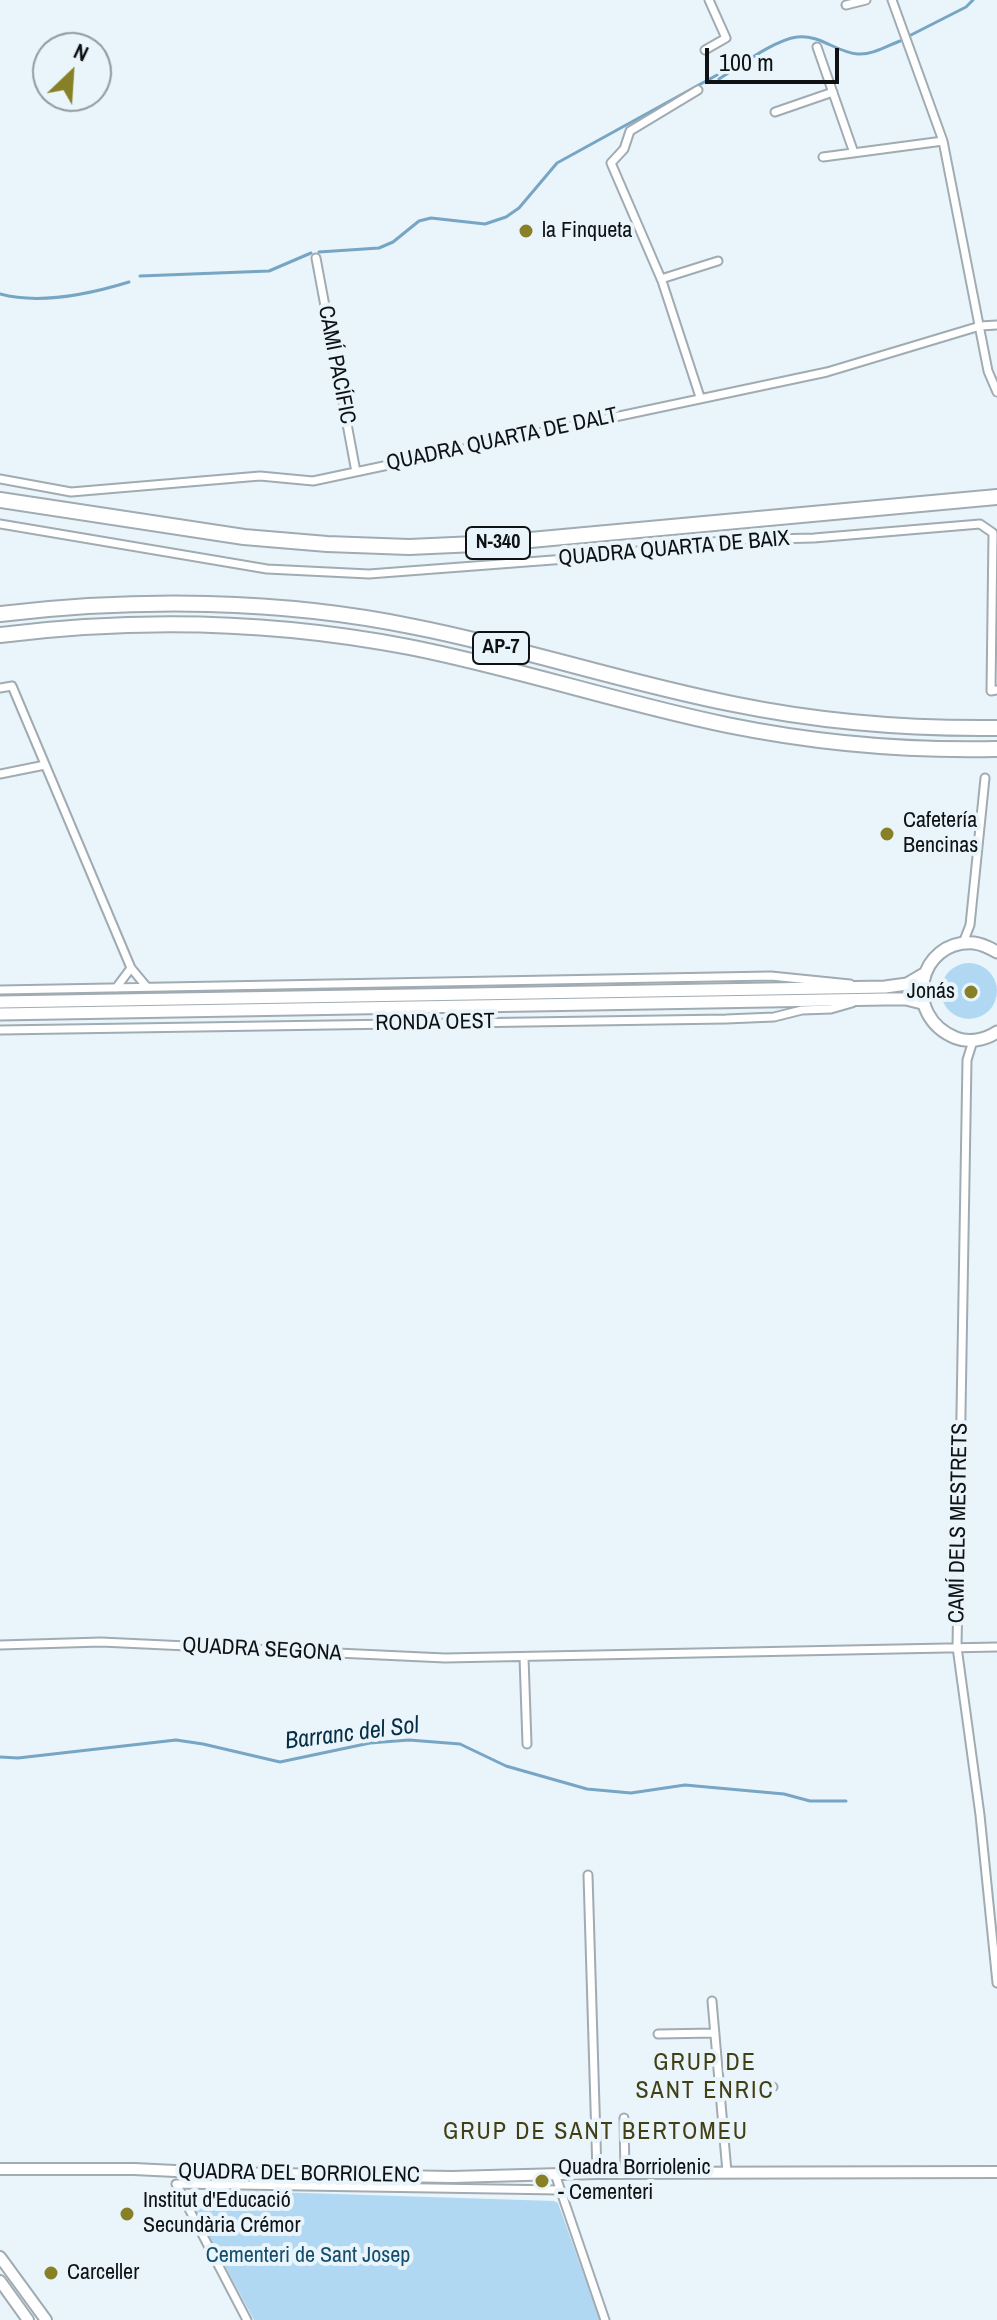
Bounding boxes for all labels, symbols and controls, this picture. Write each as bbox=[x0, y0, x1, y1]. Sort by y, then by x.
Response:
north arrow bbox=[32, 32, 112, 112]
scale bar bbox=[709, 32, 843, 82]
text: N bbox=[69, 36, 94, 68]
text: 100 m bbox=[719, 46, 774, 78]
place label: la Finqueta bbox=[542, 218, 632, 244]
marker: la Finqueta bbox=[517, 222, 535, 240]
street label: CAMÍ PACÍFIC bbox=[312, 304, 360, 426]
street label: QUADRA QUARTA DE DALT bbox=[384, 403, 620, 477]
street label: QUADRA QUARTA DE BAIX bbox=[557, 526, 791, 572]
road number: N-340 bbox=[466, 527, 530, 559]
road number: AP-7 bbox=[473, 632, 529, 664]
place label: Cafetería Bencinas bbox=[903, 808, 978, 860]
marker: Cafetería Bencinas bbox=[878, 825, 896, 843]
place label: Jonás bbox=[907, 979, 955, 1005]
marker: Jonás bbox=[962, 983, 980, 1001]
street label: RONDA OEST bbox=[375, 1009, 495, 1037]
street label: CAMÍ DELS MESTRETS bbox=[944, 1423, 974, 1623]
street label: QUADRA SEGONA bbox=[182, 1633, 342, 1667]
water label: Barranc del Sol bbox=[283, 1712, 421, 1756]
district label: GRUP DE SANT ENRIC bbox=[635, 2050, 775, 2106]
district label: GRUP DE SANT BERTOMEU bbox=[443, 2119, 749, 2147]
place label: Quadra Borriolenic - Cementeri bbox=[558, 2155, 710, 2206]
street label: QUADRA DEL BORRIOLENC bbox=[178, 2159, 420, 2189]
marker: Quadra Borriolenic - Cementeri bbox=[533, 2172, 551, 2190]
place label: Institut d'Educació Secundària Crémor bbox=[143, 2188, 300, 2240]
marker: Institut d'Educació Secundària Crémor bbox=[118, 2205, 136, 2223]
park label: Cementeri de Sant Josep bbox=[206, 2243, 410, 2269]
place label: Carceller bbox=[67, 2260, 139, 2286]
marker: Carceller bbox=[42, 2264, 60, 2282]

